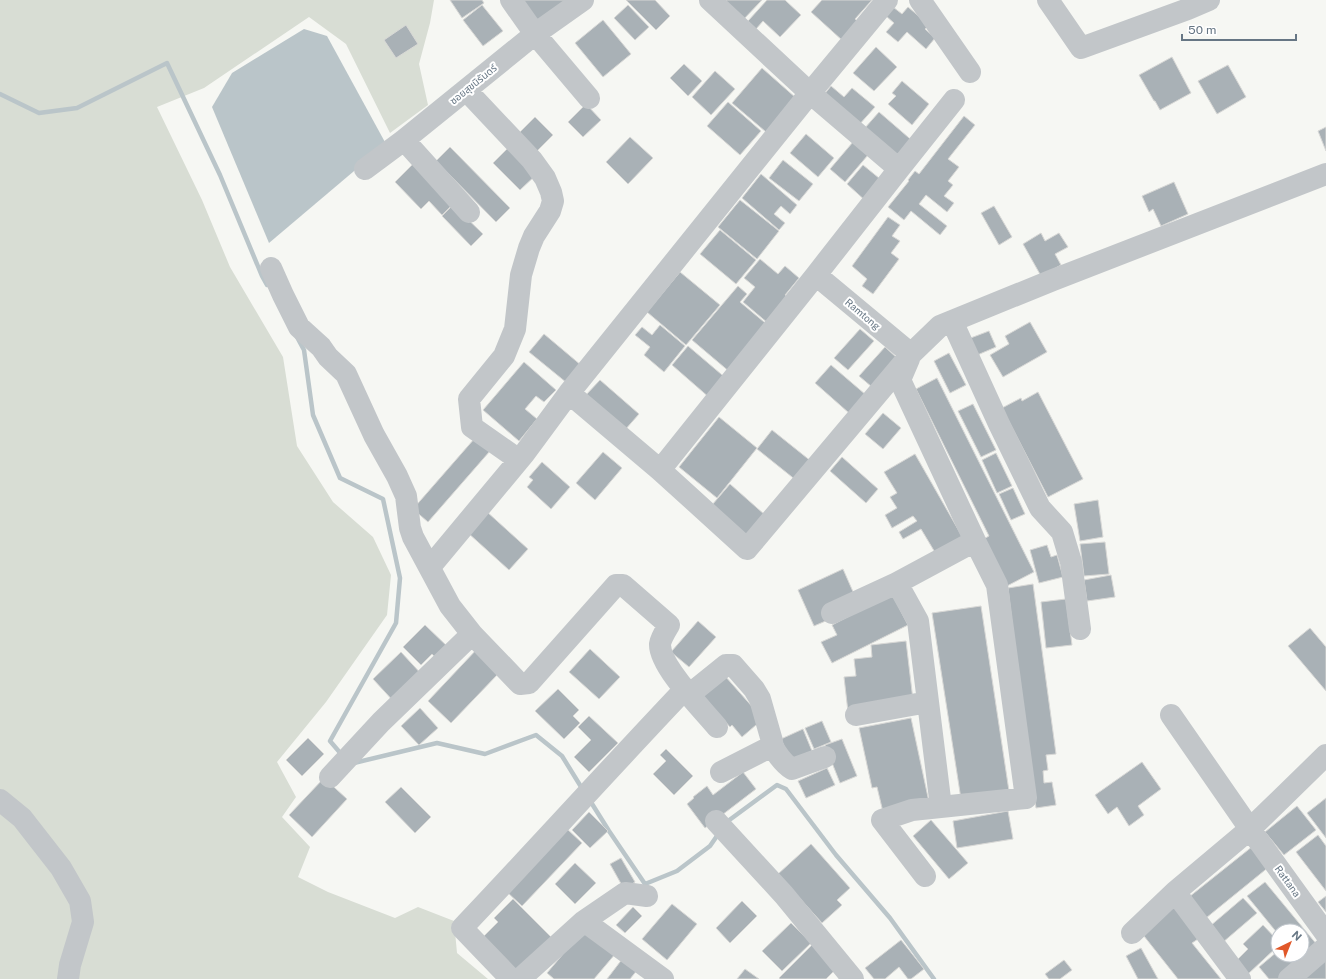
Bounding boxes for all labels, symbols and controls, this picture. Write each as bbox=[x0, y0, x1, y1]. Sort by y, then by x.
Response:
scale bar bbox=[1182, 16, 1296, 42]
text: 50 m bbox=[1188, 23, 1216, 37]
street label: ซอยสุขนิรันดร์ bbox=[447, 61, 500, 107]
street label: Ramtong bbox=[843, 296, 883, 332]
street label: Rattana bbox=[1273, 863, 1303, 899]
north arrow bbox=[1270, 923, 1310, 963]
text: N bbox=[1290, 928, 1304, 943]

